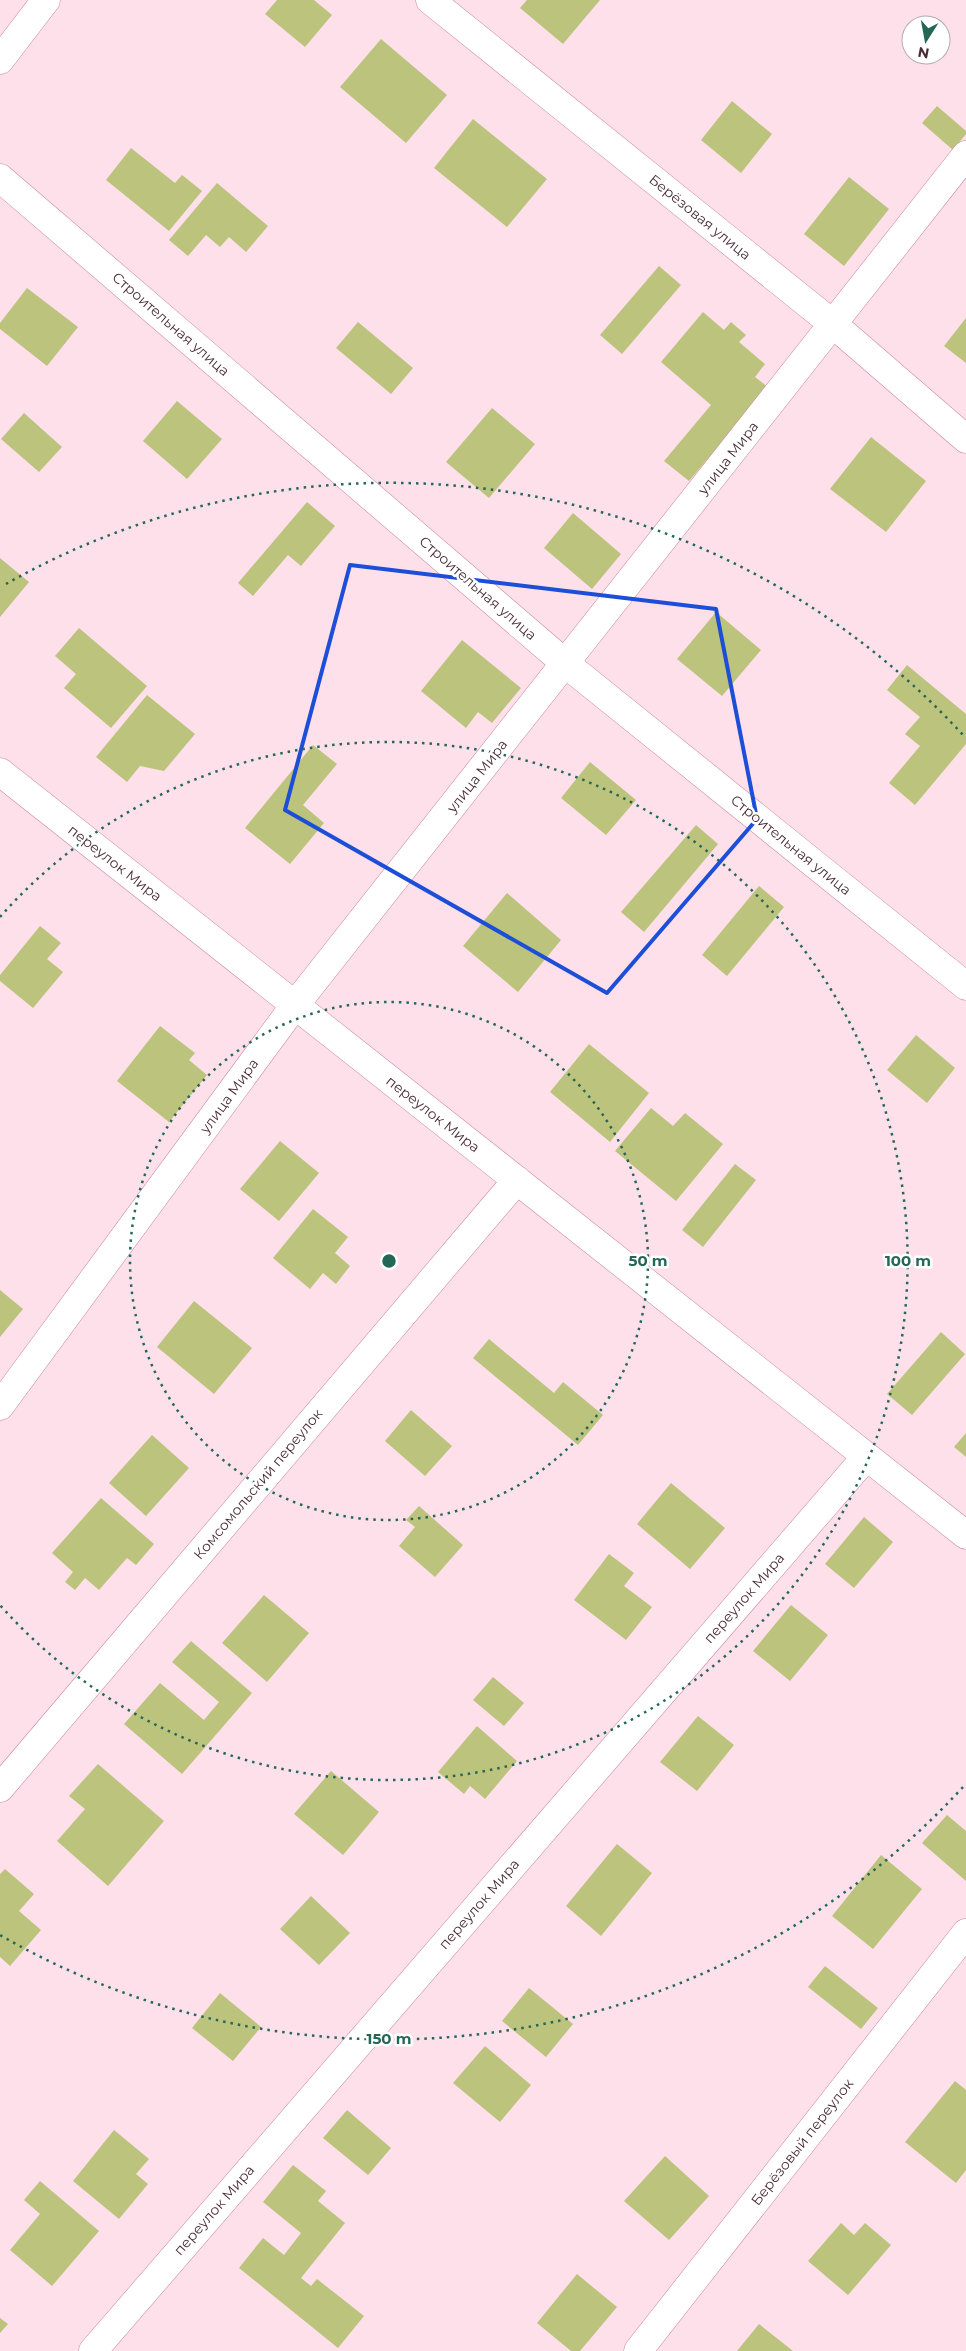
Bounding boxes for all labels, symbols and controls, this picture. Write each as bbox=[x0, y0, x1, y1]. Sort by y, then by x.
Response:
north arrow bbox=[901, 15, 951, 65]
text: N bbox=[916, 43, 931, 63]
street label: Берёзовая улица bbox=[645, 170, 755, 264]
street label: Строительная улица bbox=[109, 268, 233, 380]
street label: улица Мира bbox=[693, 418, 762, 499]
street label: Строительная улица bbox=[416, 532, 540, 644]
street label: улица Мира bbox=[442, 736, 511, 817]
street label: Строительная улица bbox=[727, 791, 855, 899]
street label: переулок Мира bbox=[65, 821, 165, 905]
street label: улица Мира bbox=[195, 1055, 262, 1138]
street label: переулок Мира bbox=[383, 1072, 483, 1156]
text: 50 m bbox=[628, 1251, 668, 1270]
text: 100 m bbox=[885, 1251, 931, 1270]
centre of rings bbox=[380, 1252, 398, 1270]
street label: Комсомольский переулок bbox=[190, 1405, 326, 1563]
street label: переулок Мира bbox=[700, 1549, 788, 1647]
street label: переулок Мира bbox=[435, 1855, 523, 1953]
text: 150 m bbox=[367, 2029, 411, 2048]
street label: Берёзовый переулок bbox=[747, 2075, 857, 2209]
street label: переулок Мира bbox=[170, 2161, 258, 2259]

